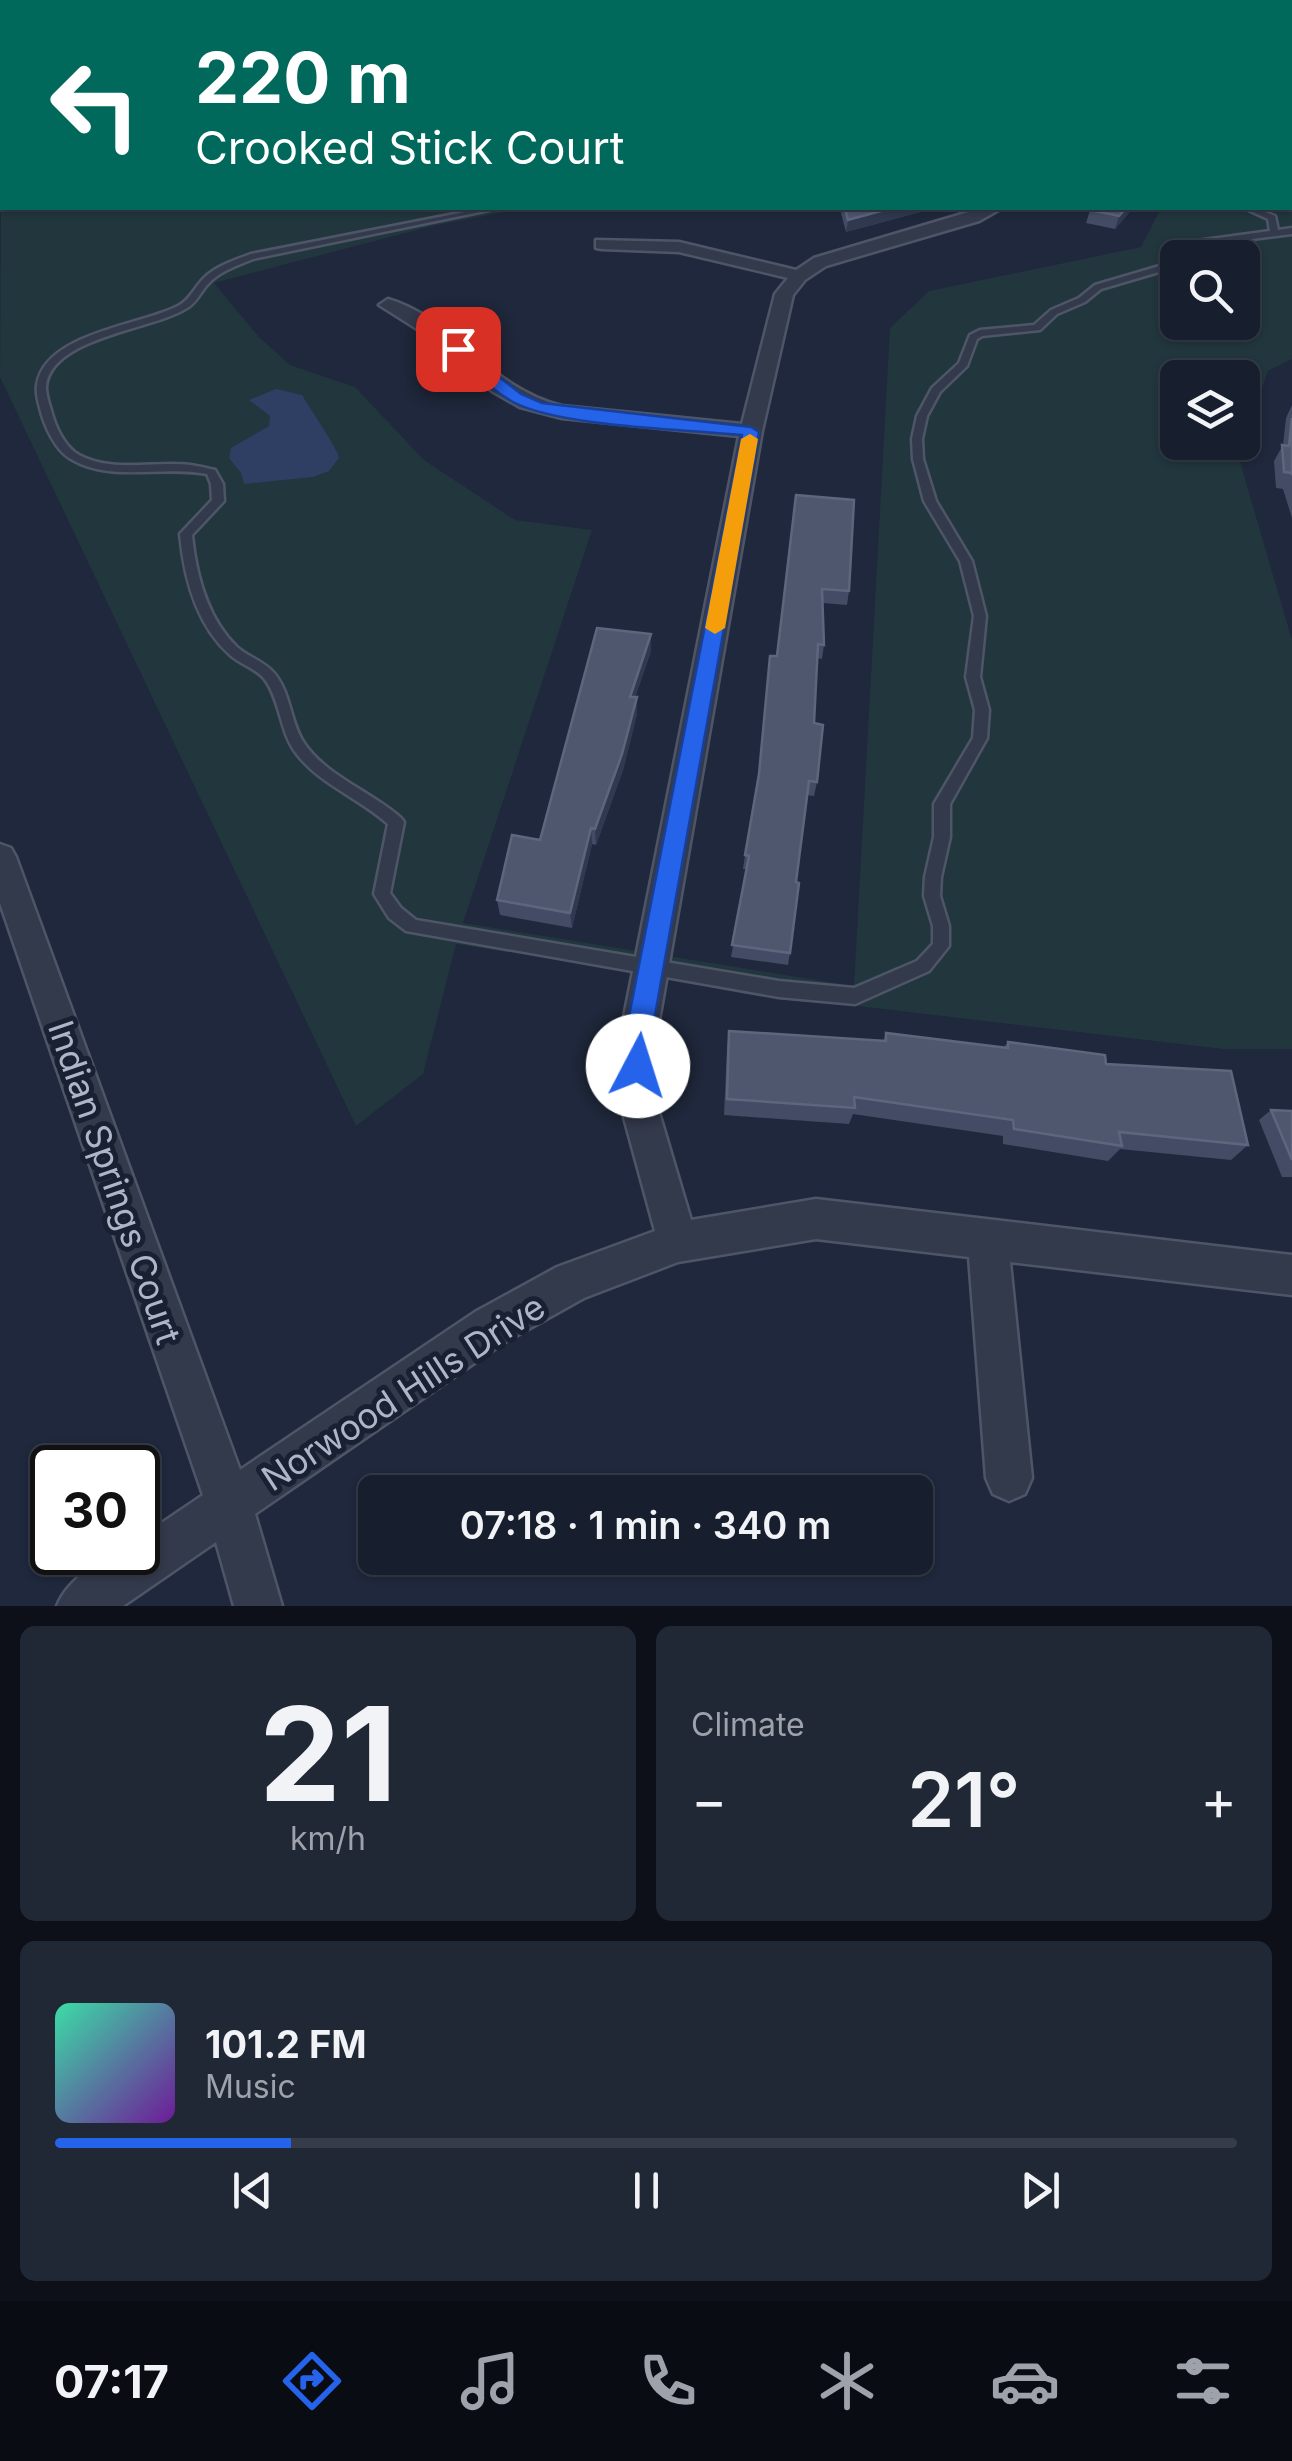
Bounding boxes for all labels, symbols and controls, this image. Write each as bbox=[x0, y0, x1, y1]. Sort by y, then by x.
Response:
text: 220 m bbox=[195, 35, 411, 120]
icon: left bbox=[30, 40, 160, 170]
text: Crooked Stick Court bbox=[195, 120, 625, 175]
map controls bbox=[1160, 240, 1260, 460]
button: search bbox=[1160, 240, 1260, 340]
pin bbox=[416, 307, 501, 392]
icon: arrive bbox=[431, 322, 486, 377]
button: layers bbox=[1160, 360, 1260, 460]
position arrow bbox=[586, 1014, 690, 1118]
street label: Indian Springs Court bbox=[40, 1015, 190, 1349]
street label: Norwood Hills Drive bbox=[254, 1285, 552, 1499]
speed limit sign: 30 bbox=[30, 1445, 160, 1575]
text: 07:18 · 1 min · 340 m bbox=[460, 1502, 831, 1548]
text: 21 bbox=[259, 1675, 397, 1832]
text: Climate bbox=[691, 1705, 805, 1744]
text: 21° bbox=[908, 1754, 1020, 1845]
text: − bbox=[691, 1767, 727, 1833]
text: + bbox=[1201, 1767, 1237, 1833]
text: km/h bbox=[290, 1819, 366, 1858]
text: 101.2 FM bbox=[205, 2021, 367, 2067]
text: Music bbox=[205, 2067, 296, 2106]
icon: previous bbox=[225, 2163, 280, 2218]
icon: pause bbox=[619, 2163, 674, 2218]
icon: next bbox=[1013, 2163, 1068, 2218]
icon: directions bbox=[277, 2346, 347, 2416]
icon: music bbox=[455, 2346, 525, 2416]
icon: phone bbox=[633, 2346, 703, 2416]
icon: climate bbox=[812, 2346, 882, 2416]
icon: car bbox=[990, 2346, 1060, 2416]
icon: filters bbox=[1168, 2346, 1238, 2416]
text: 07:17 bbox=[54, 2354, 169, 2409]

